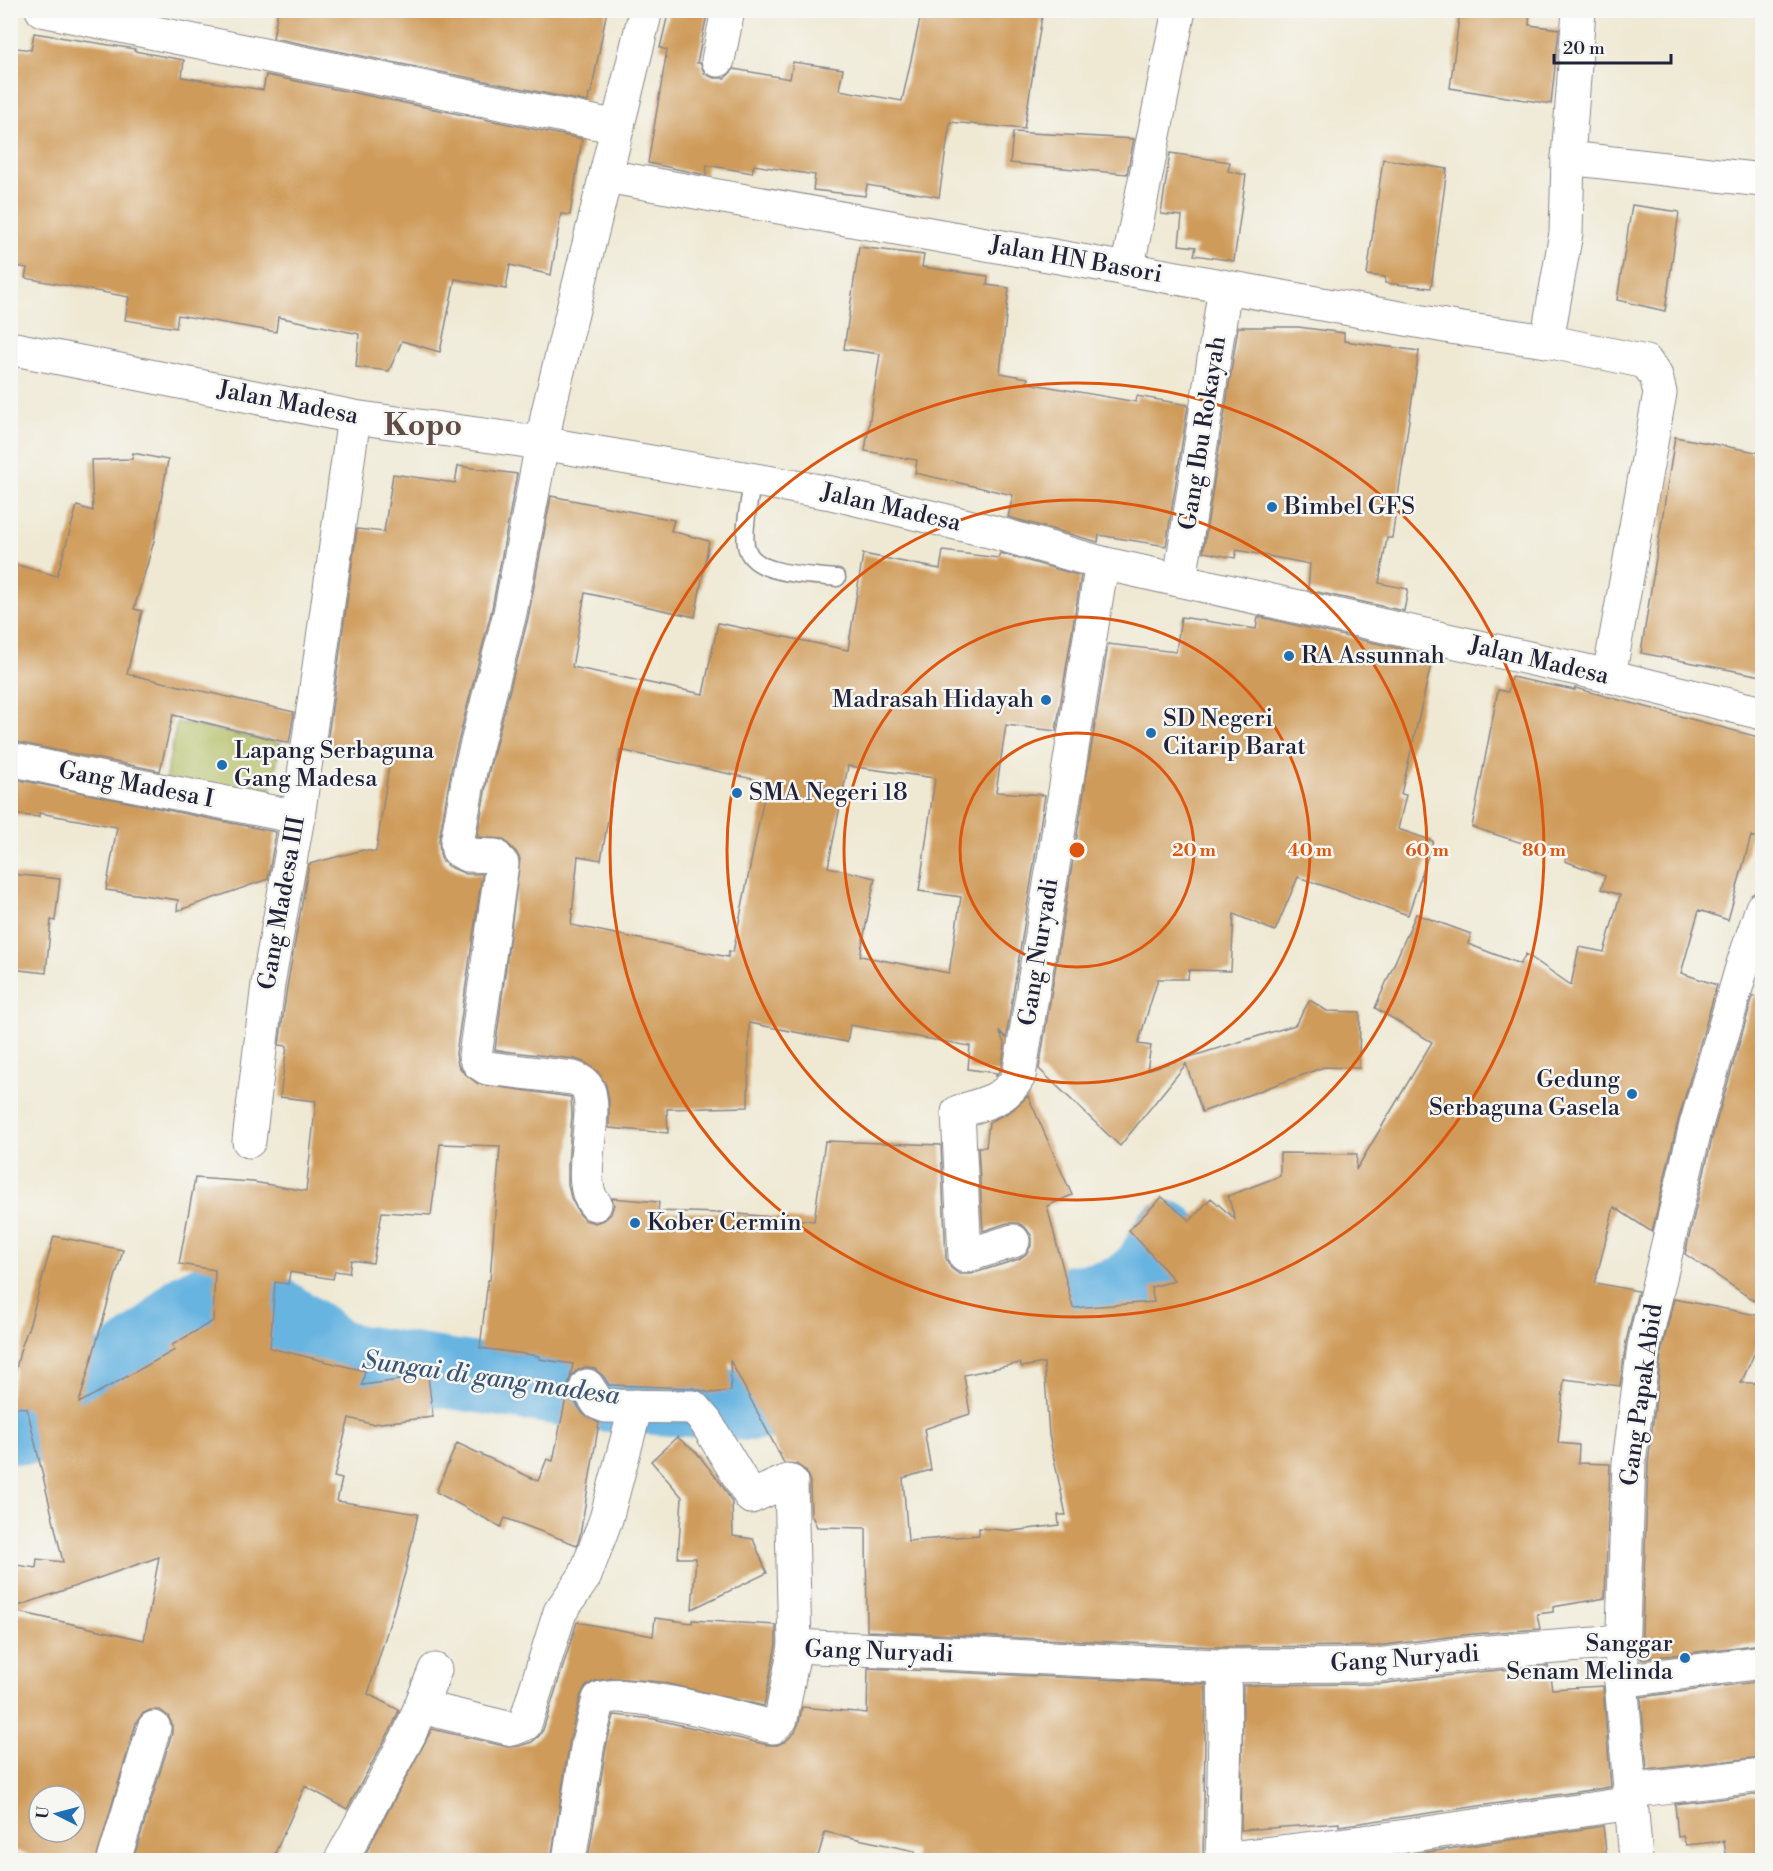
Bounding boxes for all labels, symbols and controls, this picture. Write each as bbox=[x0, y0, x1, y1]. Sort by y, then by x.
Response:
scale bar bbox=[1554, 27, 1671, 65]
text: 20 m bbox=[1563, 37, 1605, 60]
street label: Jalan HN Basori bbox=[986, 230, 1165, 290]
street label: Gang Ibu Rokayah bbox=[1173, 334, 1233, 532]
street label: Jalan Madesa bbox=[214, 374, 362, 431]
district label: Kopo bbox=[384, 407, 462, 445]
street label: Jalan Madesa bbox=[817, 477, 965, 539]
place label: Bimbel GFS bbox=[1283, 492, 1415, 522]
marker: Bimbel GFS bbox=[1265, 500, 1279, 514]
street label: Jalan Madesa bbox=[1465, 630, 1613, 692]
place label: RA Assunnah bbox=[1301, 641, 1445, 671]
marker: RA Assunnah bbox=[1282, 649, 1296, 663]
place label: Madrasah Hidayah bbox=[832, 685, 1034, 715]
marker: Madrasah Hidayah bbox=[1039, 693, 1053, 707]
place label: SD Negeri Citarip Barat bbox=[1163, 704, 1306, 762]
marker: SD Negeri Citarip Barat bbox=[1144, 726, 1158, 740]
place label: Lapang Serbaguna Gang Madesa bbox=[234, 736, 435, 794]
street label: Gang Madesa I bbox=[56, 755, 216, 815]
marker: Lapang Serbaguna Gang Madesa bbox=[215, 758, 229, 772]
place label: SMA Negeri 18 bbox=[749, 778, 908, 808]
marker: SMA Negeri 18 bbox=[730, 786, 744, 800]
street label: Gang Madesa III bbox=[252, 814, 312, 992]
text: 20 m bbox=[1172, 839, 1216, 862]
text: 40 m bbox=[1288, 839, 1333, 862]
text: 60 m bbox=[1405, 839, 1449, 862]
text: 80 m bbox=[1522, 839, 1567, 862]
centre of rings bbox=[1067, 840, 1087, 860]
street label: Gang Nuryadi bbox=[1013, 876, 1066, 1028]
place label: Gedung Serbaguna Gasela bbox=[1429, 1065, 1621, 1123]
marker: Gedung Serbaguna Gasela bbox=[1625, 1087, 1639, 1101]
place label: Kober Cermin bbox=[647, 1208, 802, 1238]
marker: Kober Cermin bbox=[628, 1216, 642, 1230]
street label: Gang Papak Abid bbox=[1614, 1302, 1670, 1488]
water label: Sungai di gang madesa bbox=[360, 1344, 622, 1412]
place label: Sanggar Senam Melinda bbox=[1506, 1629, 1674, 1687]
street label: Gang Nuryadi bbox=[804, 1634, 954, 1670]
street label: Gang Nuryadi bbox=[1330, 1639, 1481, 1679]
marker: Sanggar Senam Melinda bbox=[1678, 1651, 1692, 1665]
north arrow bbox=[27, 1784, 87, 1844]
text: U bbox=[32, 1805, 54, 1820]

